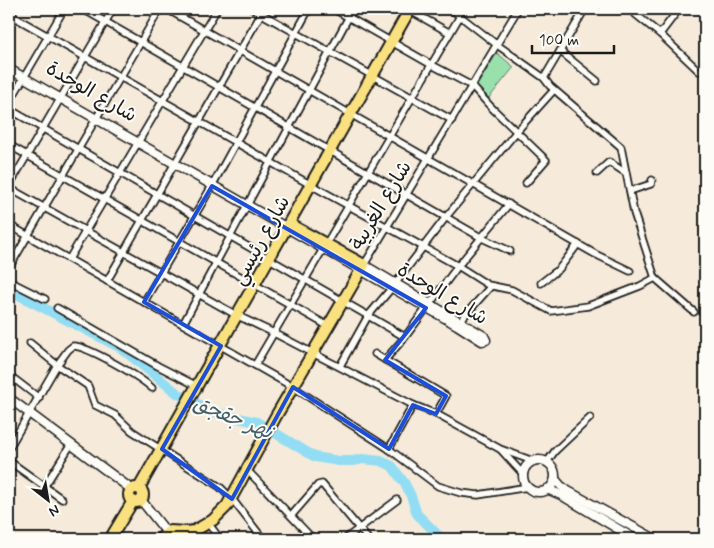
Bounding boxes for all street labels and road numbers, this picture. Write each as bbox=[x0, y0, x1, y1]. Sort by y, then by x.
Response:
street label: شارع الوحدة bbox=[41, 55, 142, 129]
street label: شارع الغربية bbox=[344, 156, 419, 256]
street label: شارع رئيسي bbox=[226, 191, 300, 292]
street label: شارع الوحدة bbox=[392, 257, 492, 332]

